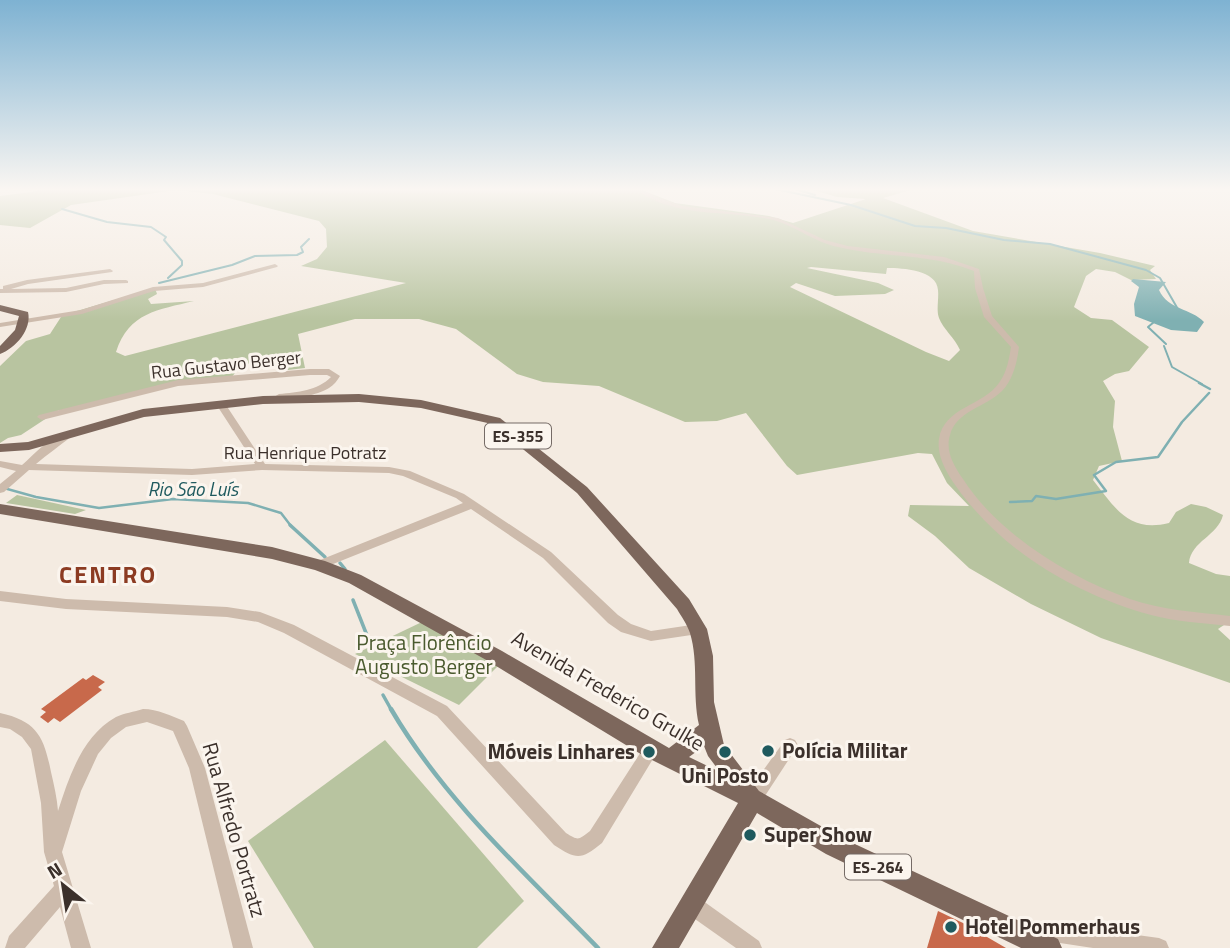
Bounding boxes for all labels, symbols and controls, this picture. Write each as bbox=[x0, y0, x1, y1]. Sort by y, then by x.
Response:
street label: Rua Gustavo Berger bbox=[150, 343, 302, 386]
road number: ES-355 bbox=[485, 424, 551, 448]
street label: Rua Henrique Potratz bbox=[224, 439, 386, 466]
water label: Rio São Luís bbox=[148, 474, 240, 503]
district label: CENTRO bbox=[59, 556, 157, 592]
street label: Avenida Frederico Grulke bbox=[506, 622, 711, 758]
park label: Praça Florêncio Augusto Berger bbox=[355, 626, 493, 682]
place label: Polícia Militar bbox=[782, 734, 908, 766]
place label: Móveis Linhares bbox=[487, 735, 635, 767]
street label: Rua Alfredo Portratz bbox=[195, 738, 275, 921]
marker: Polícia Militar bbox=[760, 743, 776, 759]
marker: Móveis Linhares bbox=[641, 744, 657, 760]
marker: Uni Posto bbox=[717, 744, 733, 760]
place label: Uni Posto bbox=[681, 759, 769, 791]
place label: Super Show bbox=[764, 818, 872, 850]
marker: Super Show bbox=[742, 827, 758, 843]
north arrow bbox=[28, 850, 98, 920]
text: N bbox=[41, 854, 67, 886]
road number: ES-264 bbox=[845, 854, 911, 880]
place label: Hotel Pommerhaus bbox=[965, 910, 1140, 942]
marker: Hotel Pommerhaus bbox=[943, 919, 959, 935]

